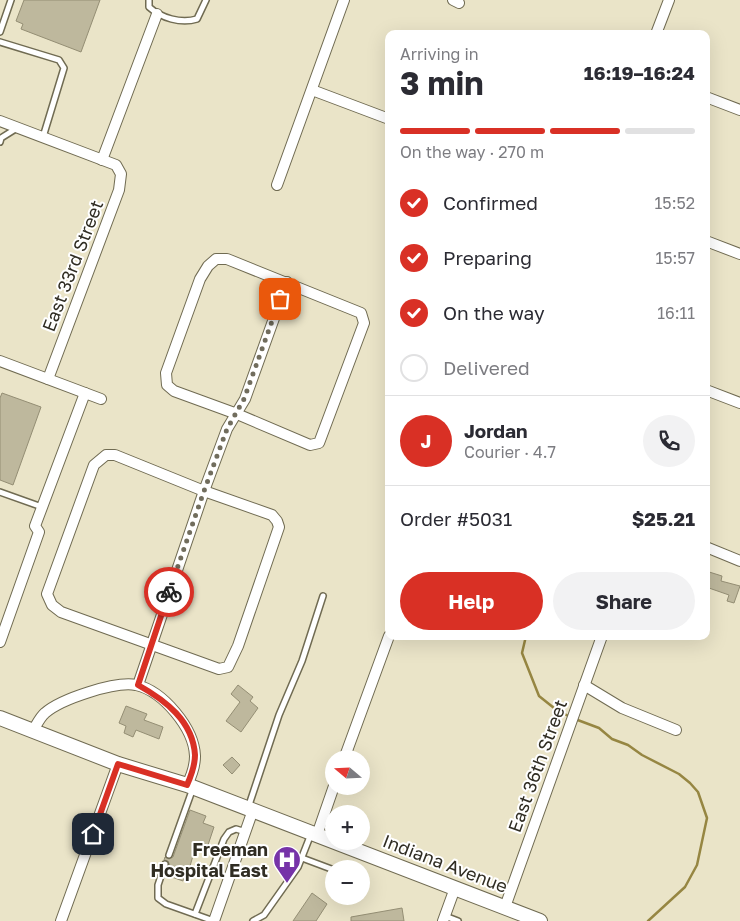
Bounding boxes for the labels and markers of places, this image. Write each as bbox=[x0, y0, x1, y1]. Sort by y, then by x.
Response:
pin bbox=[259, 278, 301, 320]
pin bbox=[72, 813, 114, 855]
place label: Freeman Hospital East bbox=[150, 838, 268, 881]
hospital icon: Freeman Hospital East bbox=[272, 845, 302, 884]

